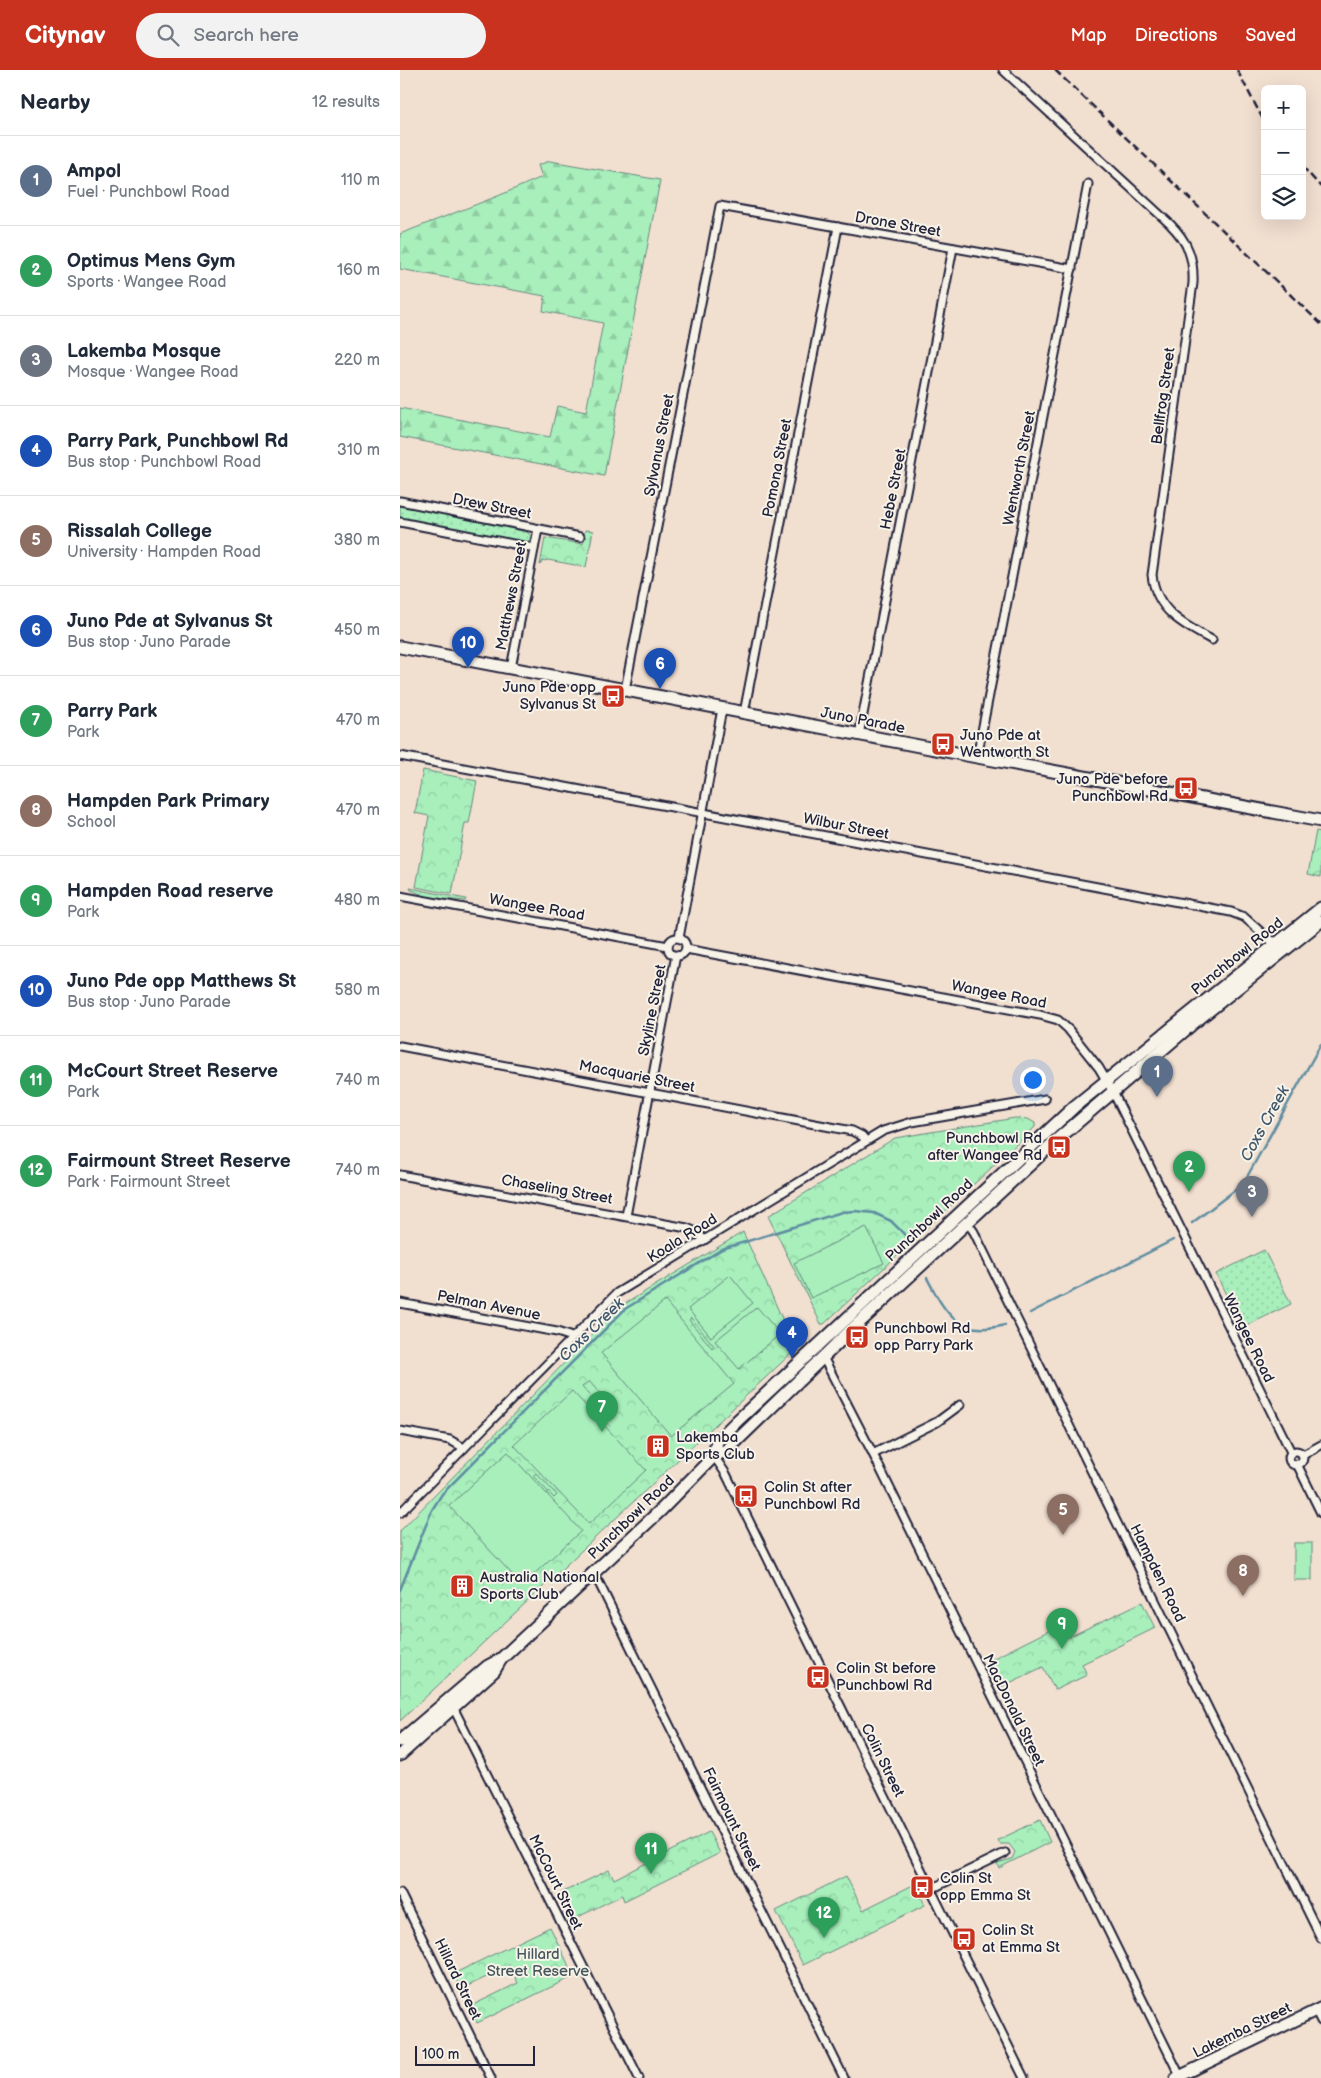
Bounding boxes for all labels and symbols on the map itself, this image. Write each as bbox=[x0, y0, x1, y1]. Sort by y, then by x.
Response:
street label: Drone Street bbox=[853, 208, 943, 241]
street label: Bellfrog Street bbox=[1147, 346, 1180, 446]
street label: Sylvanus Street bbox=[640, 392, 679, 498]
street label: Wentworth Street bbox=[999, 409, 1040, 527]
street label: Pomona Street bbox=[759, 417, 796, 519]
street label: Hebe Street bbox=[876, 447, 911, 531]
street label: Drew Street bbox=[451, 490, 533, 524]
street label: Matthews Street bbox=[492, 540, 531, 652]
pin: 10 bbox=[452, 627, 484, 668]
pin: 6 bbox=[644, 648, 676, 689]
place label: Juno Pde opp Sylvanus St bbox=[503, 678, 596, 714]
bus stop icon: Juno Pde opp Sylvanus St bbox=[600, 683, 626, 709]
street label: Juno Parade bbox=[819, 703, 907, 738]
place label: Juno Pde at Wentworth St bbox=[960, 726, 1050, 762]
bus stop icon: Juno Pde at Wentworth St bbox=[930, 731, 956, 757]
place label: Juno Pde before Punchbowl Rd bbox=[1057, 770, 1168, 806]
bus stop icon: Juno Pde before Punchbowl Rd bbox=[1173, 775, 1199, 801]
street label: Wilbur Street bbox=[801, 809, 891, 844]
street label: Wangee Road bbox=[488, 890, 586, 925]
street label: Punchbowl Road bbox=[1187, 913, 1287, 999]
street label: Skyline Street bbox=[634, 962, 671, 1057]
street label: Wangee Road bbox=[950, 976, 1048, 1013]
street label: Macquarie Street bbox=[577, 1056, 697, 1097]
pin: 1 bbox=[1141, 1056, 1173, 1097]
your location bbox=[1020, 1067, 1046, 1093]
water label: Coxs Creek bbox=[1237, 1082, 1294, 1165]
place label: Punchbowl Rd after Wangee Rd bbox=[927, 1129, 1042, 1165]
bus stop icon: Punchbowl Rd after Wangee Rd bbox=[1046, 1134, 1072, 1160]
pin: 2 bbox=[1173, 1151, 1205, 1192]
street label: Chaseling Street bbox=[500, 1170, 614, 1209]
street label: Punchbowl Road bbox=[881, 1175, 977, 1266]
pin: 3 bbox=[1236, 1176, 1268, 1217]
street label: Koala Road bbox=[644, 1210, 721, 1267]
street label: Pelman Avenue bbox=[436, 1286, 542, 1325]
street label: Wangee Road bbox=[1219, 1291, 1278, 1386]
water label: Coxs Creek bbox=[555, 1293, 630, 1366]
pin: 4 bbox=[776, 1317, 808, 1358]
place label: Punchbowl Rd opp Parry Park bbox=[874, 1319, 973, 1355]
bus stop icon: Punchbowl Rd opp Parry Park bbox=[844, 1324, 870, 1350]
pin: 7 bbox=[586, 1391, 618, 1432]
place label: Lakemba Sports Club bbox=[676, 1428, 755, 1464]
building icon: Lakemba Sports Club bbox=[645, 1433, 671, 1459]
street label: Punchbowl Road bbox=[584, 1471, 679, 1564]
place label: Colin St after Punchbowl Rd bbox=[764, 1478, 860, 1514]
bus stop icon: Colin St after Punchbowl Rd bbox=[733, 1483, 759, 1509]
pin: 5 bbox=[1047, 1494, 1079, 1535]
street label: Hampden Road bbox=[1126, 1521, 1190, 1625]
pin: 8 bbox=[1227, 1555, 1259, 1596]
place label: Australia National Sports Club bbox=[480, 1568, 599, 1604]
building icon: Australia National Sports Club bbox=[449, 1573, 475, 1599]
pin: 9 bbox=[1046, 1608, 1078, 1649]
street label: MacDonald Street bbox=[978, 1651, 1049, 1770]
place label: Colin St before Punchbowl Rd bbox=[836, 1659, 936, 1695]
bus stop icon: Colin St before Punchbowl Rd bbox=[805, 1664, 831, 1690]
street label: Colin Street bbox=[857, 1720, 909, 1800]
street label: Fairmount Street bbox=[698, 1764, 765, 1875]
street label: McCourt Street bbox=[524, 1832, 587, 1933]
pin: 11 bbox=[635, 1833, 667, 1874]
place label: Colin St opp Emma St bbox=[940, 1869, 1031, 1905]
bus stop icon: Colin St opp Emma St bbox=[909, 1874, 935, 1900]
pin: 12 bbox=[808, 1897, 840, 1938]
place label: Colin St at Emma St bbox=[982, 1921, 1060, 1957]
bus stop icon: Colin St at Emma St bbox=[951, 1926, 977, 1952]
street label: Hillard Street bbox=[430, 1935, 486, 2023]
park label: Hillard Street Reserve bbox=[487, 1945, 589, 1981]
street label: Lakemba Street bbox=[1190, 1998, 1295, 2062]
scale bar bbox=[415, 2043, 535, 2066]

